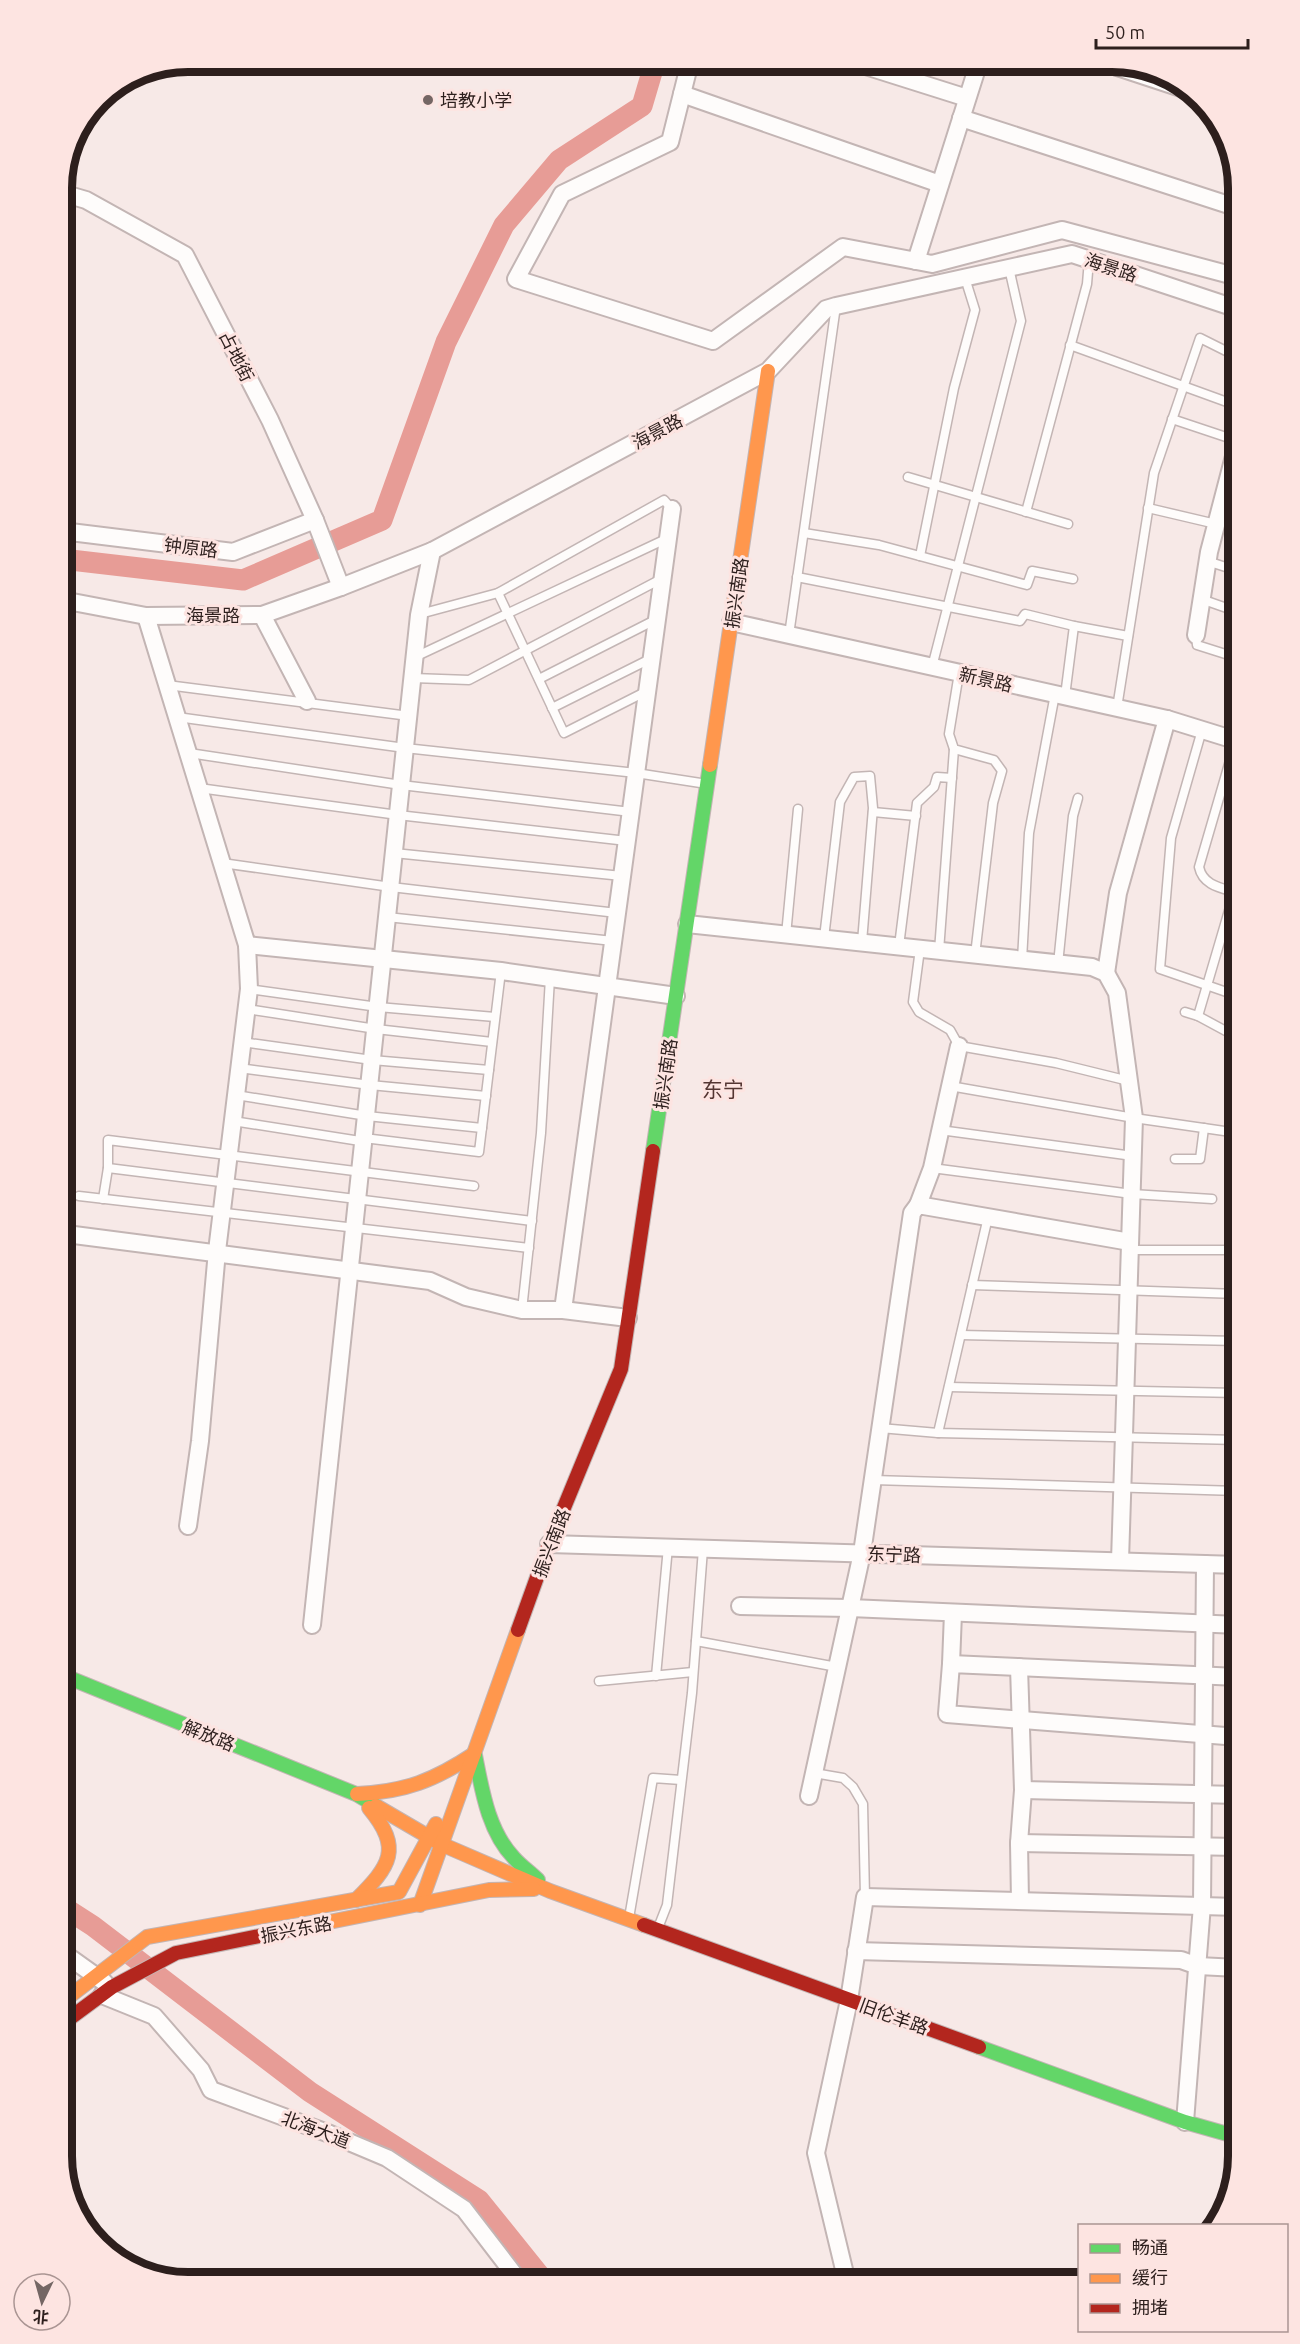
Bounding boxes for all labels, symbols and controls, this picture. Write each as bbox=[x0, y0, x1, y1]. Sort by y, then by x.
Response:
scale bar bbox=[1096, 12, 1248, 50]
text: 50 m bbox=[1105, 22, 1145, 42]
place label: 培教小学 bbox=[440, 90, 512, 110]
marker: 培教小学 bbox=[421, 93, 435, 107]
street label: 海景路 bbox=[1082, 249, 1140, 285]
street label: 占地街 bbox=[216, 327, 258, 385]
street label: 海景路 bbox=[628, 409, 686, 453]
street label: 钟原路 bbox=[163, 534, 219, 560]
street label: 振兴南路 bbox=[721, 556, 751, 630]
street label: 海景路 bbox=[186, 605, 240, 625]
street label: 新景路 bbox=[957, 663, 1015, 695]
street label: 振兴南路 bbox=[650, 1037, 680, 1111]
district label: 东宁 bbox=[702, 1077, 744, 1101]
street label: 振兴南路 bbox=[529, 1506, 573, 1580]
street label: 东宁路 bbox=[867, 1543, 921, 1565]
street label: 解放路 bbox=[180, 1716, 238, 1754]
street label: 振兴东路 bbox=[259, 1912, 333, 1946]
street label: 旧伦羊路 bbox=[857, 1994, 931, 2038]
street label: 北海大道 bbox=[279, 2107, 353, 2151]
legend bbox=[1078, 2224, 1288, 2332]
text: 畅通 bbox=[1132, 2237, 1168, 2257]
text: 缓行 bbox=[1132, 2267, 1168, 2287]
north arrow bbox=[12, 2272, 72, 2332]
text: 拥堵 bbox=[1132, 2297, 1168, 2317]
text: 北 bbox=[32, 2307, 49, 2327]

